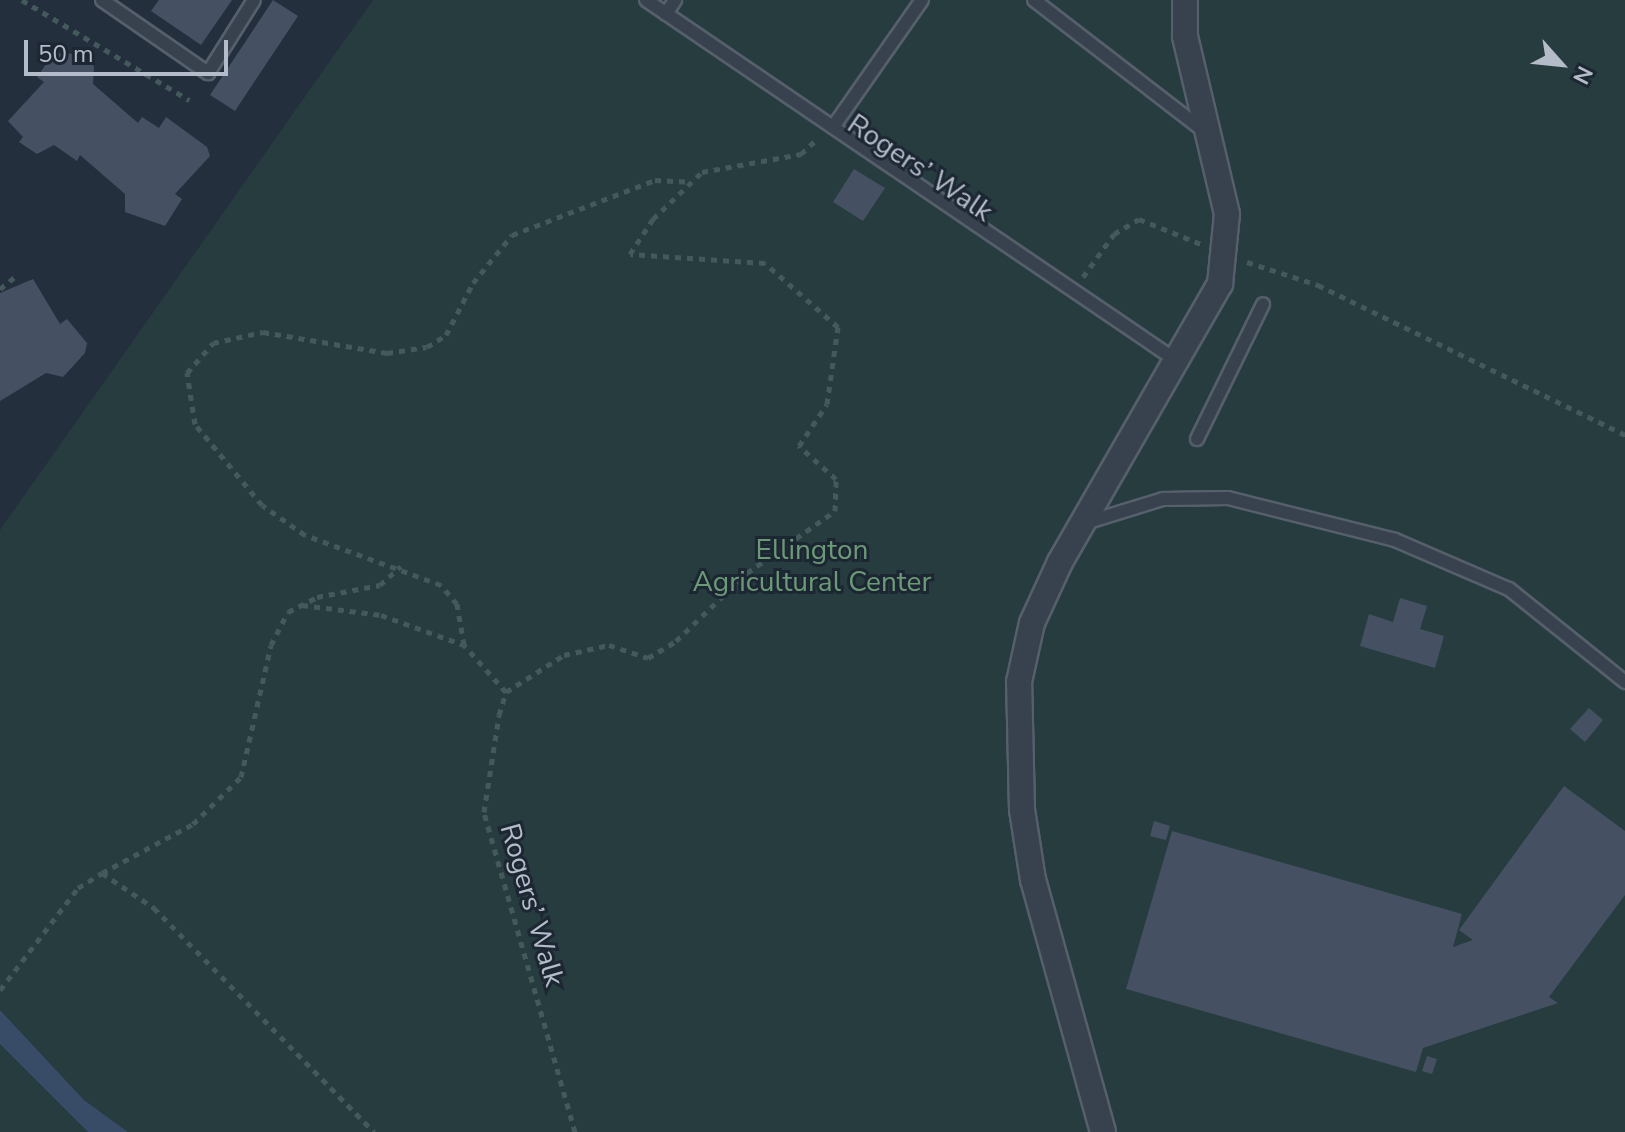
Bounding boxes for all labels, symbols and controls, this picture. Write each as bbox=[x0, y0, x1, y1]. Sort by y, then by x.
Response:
scale bar bbox=[28, 24, 232, 74]
north arrow bbox=[1521, 24, 1601, 104]
text: 50 m bbox=[38, 38, 94, 70]
text: N bbox=[1565, 61, 1599, 89]
street label: Rogers’ Walk bbox=[841, 107, 999, 229]
park label: Ellington Agricultural Center bbox=[693, 533, 931, 599]
street label: Rogers’ Walk bbox=[493, 820, 571, 990]

